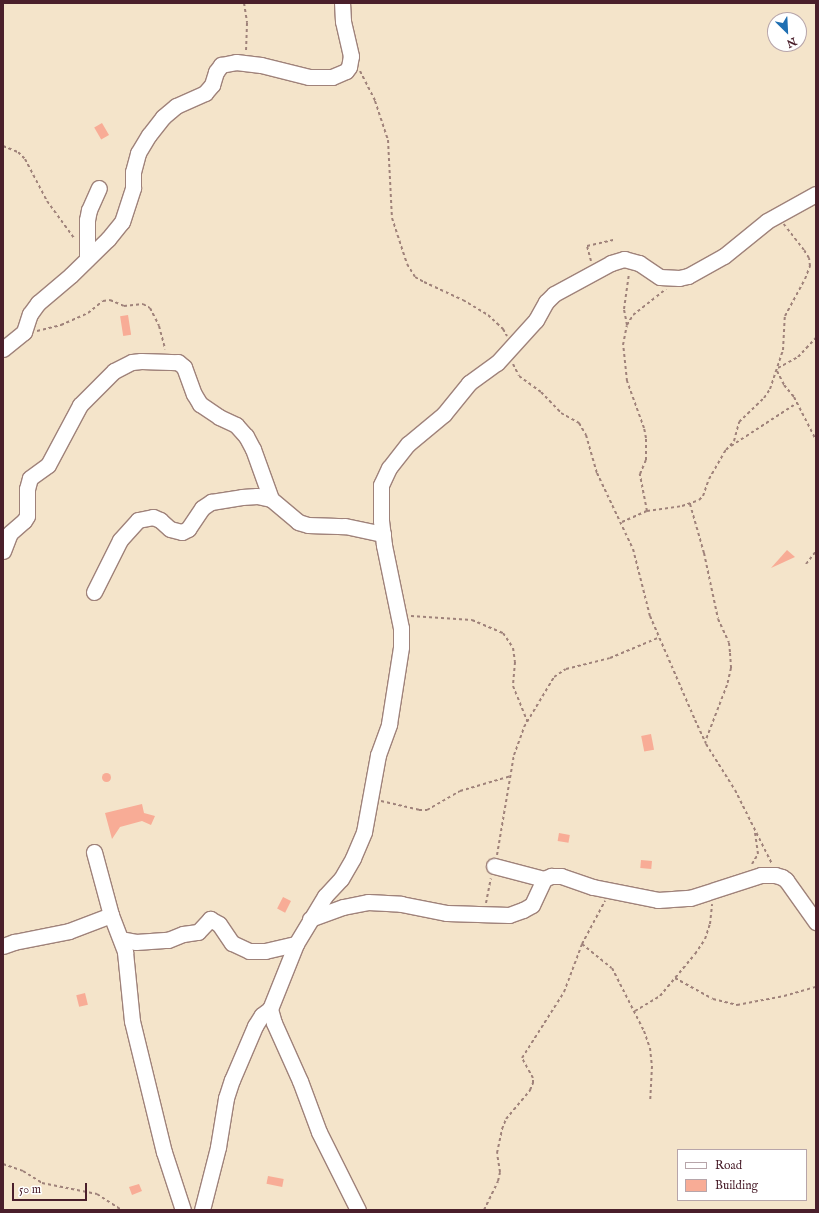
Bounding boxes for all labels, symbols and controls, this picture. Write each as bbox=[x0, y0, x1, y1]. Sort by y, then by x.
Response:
north arrow bbox=[767, 12, 807, 52]
text: N bbox=[784, 34, 799, 50]
legend bbox=[677, 1149, 807, 1201]
text: Road bbox=[715, 1158, 742, 1173]
scale bar bbox=[14, 1175, 89, 1201]
text: Building bbox=[715, 1178, 758, 1193]
text: 50 m bbox=[19, 1182, 41, 1197]

